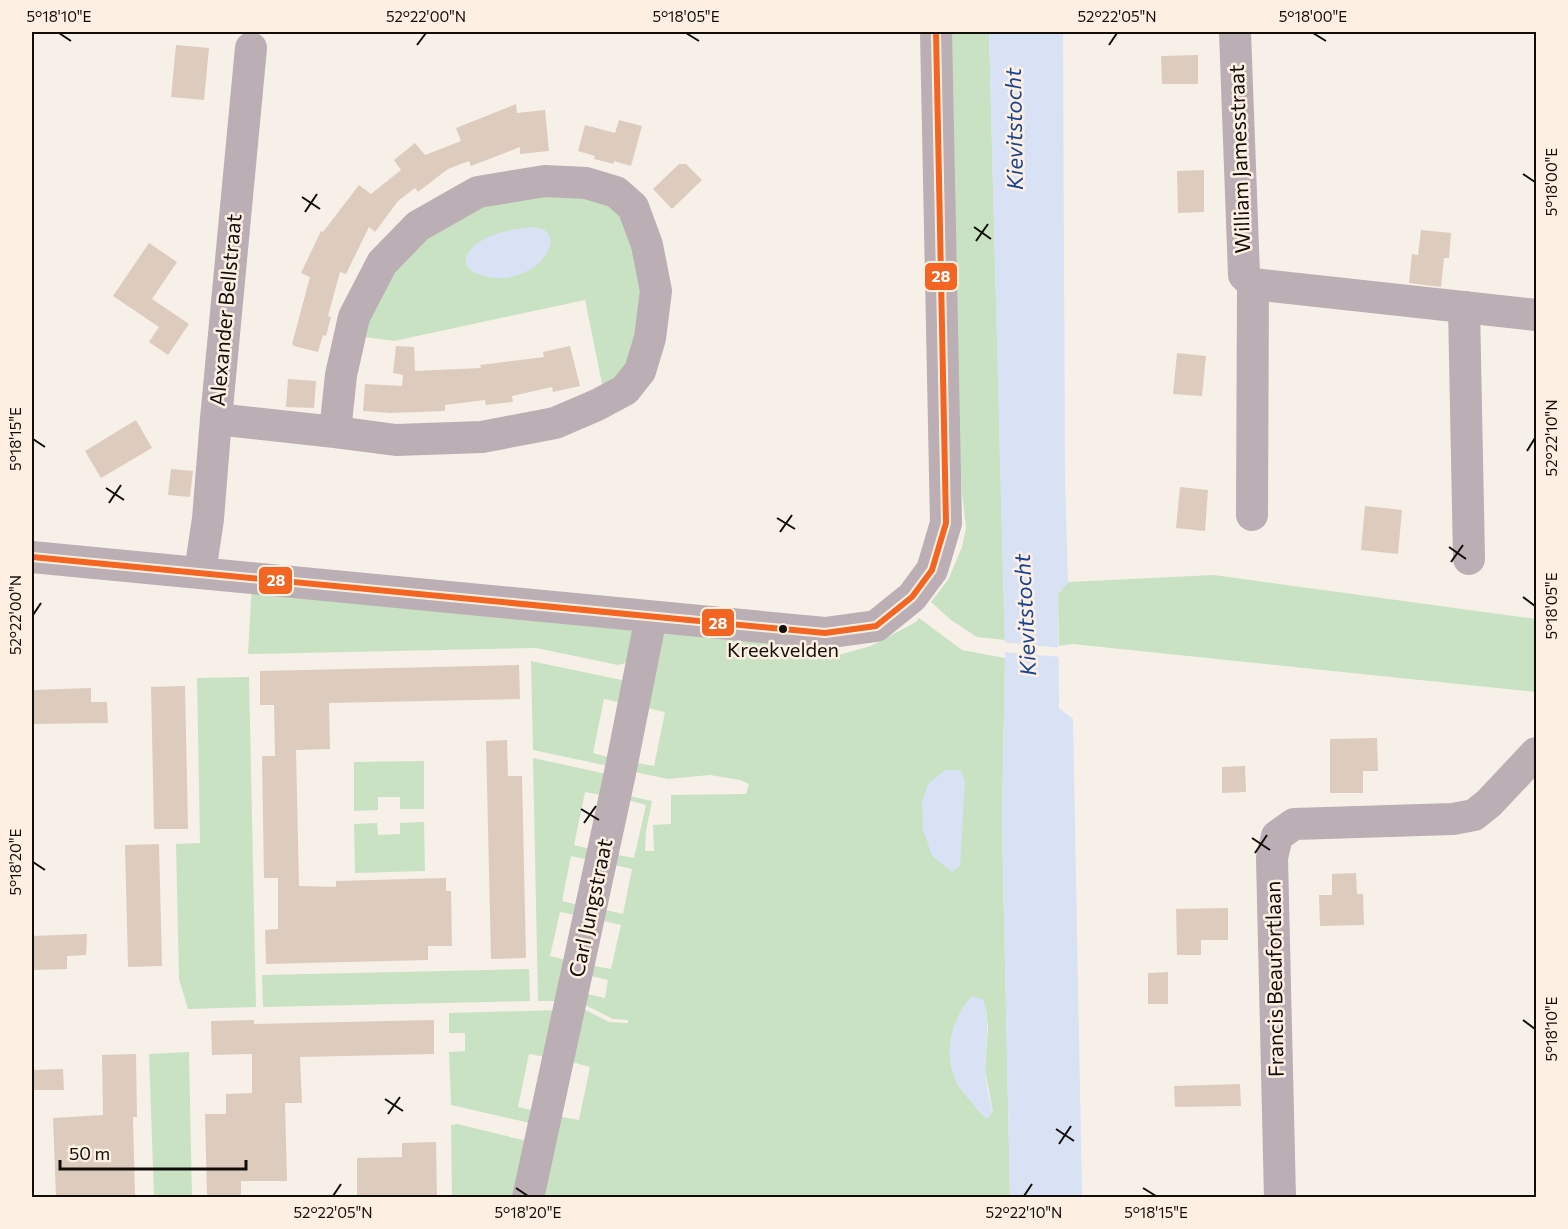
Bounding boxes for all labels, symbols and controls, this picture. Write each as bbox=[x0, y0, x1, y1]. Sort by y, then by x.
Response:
text: 5°18'10"E bbox=[27, 7, 92, 25]
text: 52°22'00"N bbox=[386, 7, 466, 25]
text: 5°18'05"E bbox=[652, 7, 720, 25]
text: 52°22'05"N bbox=[1077, 7, 1157, 25]
text: 5°18'00"E bbox=[1279, 7, 1347, 25]
street label: William Jamesstraat bbox=[1223, 64, 1254, 254]
water label: Kievitstocht bbox=[999, 67, 1028, 190]
text: 5°18'00"E bbox=[1542, 148, 1560, 216]
street label: Alexander Bellstraat bbox=[204, 213, 245, 407]
line badge: 28 bbox=[924, 262, 958, 291]
text: 28 bbox=[932, 266, 951, 285]
text: 52°22'10"N bbox=[1542, 400, 1560, 476]
text: 5°18'15"E bbox=[6, 407, 24, 471]
water label: Kievitstocht bbox=[1008, 552, 1041, 677]
line badge: 28 bbox=[258, 566, 293, 595]
text: 28 bbox=[267, 570, 286, 589]
text: 5°18'05"E bbox=[1542, 572, 1560, 640]
text: 52°22'00"N bbox=[6, 575, 24, 655]
line badge: 28 bbox=[701, 608, 735, 637]
text: 28 bbox=[709, 613, 728, 632]
marker: Kreekvelden bbox=[777, 623, 789, 635]
place label: Kreekvelden bbox=[727, 637, 839, 661]
text: 5°18'20"E bbox=[6, 829, 24, 895]
street label: Carl Jungstraat bbox=[563, 836, 616, 979]
street label: Francis Beaufortlaan bbox=[1259, 881, 1288, 1077]
text: 5°18'10"E bbox=[1542, 996, 1560, 1061]
scale bar bbox=[60, 1133, 246, 1171]
text: 50 m bbox=[69, 1142, 110, 1164]
text: 52°22'05"N bbox=[293, 1203, 373, 1221]
text: 5°18'20"E bbox=[495, 1203, 561, 1221]
text: 52°22'10"N bbox=[986, 1203, 1062, 1221]
text: 5°18'15"E bbox=[1124, 1203, 1188, 1221]

